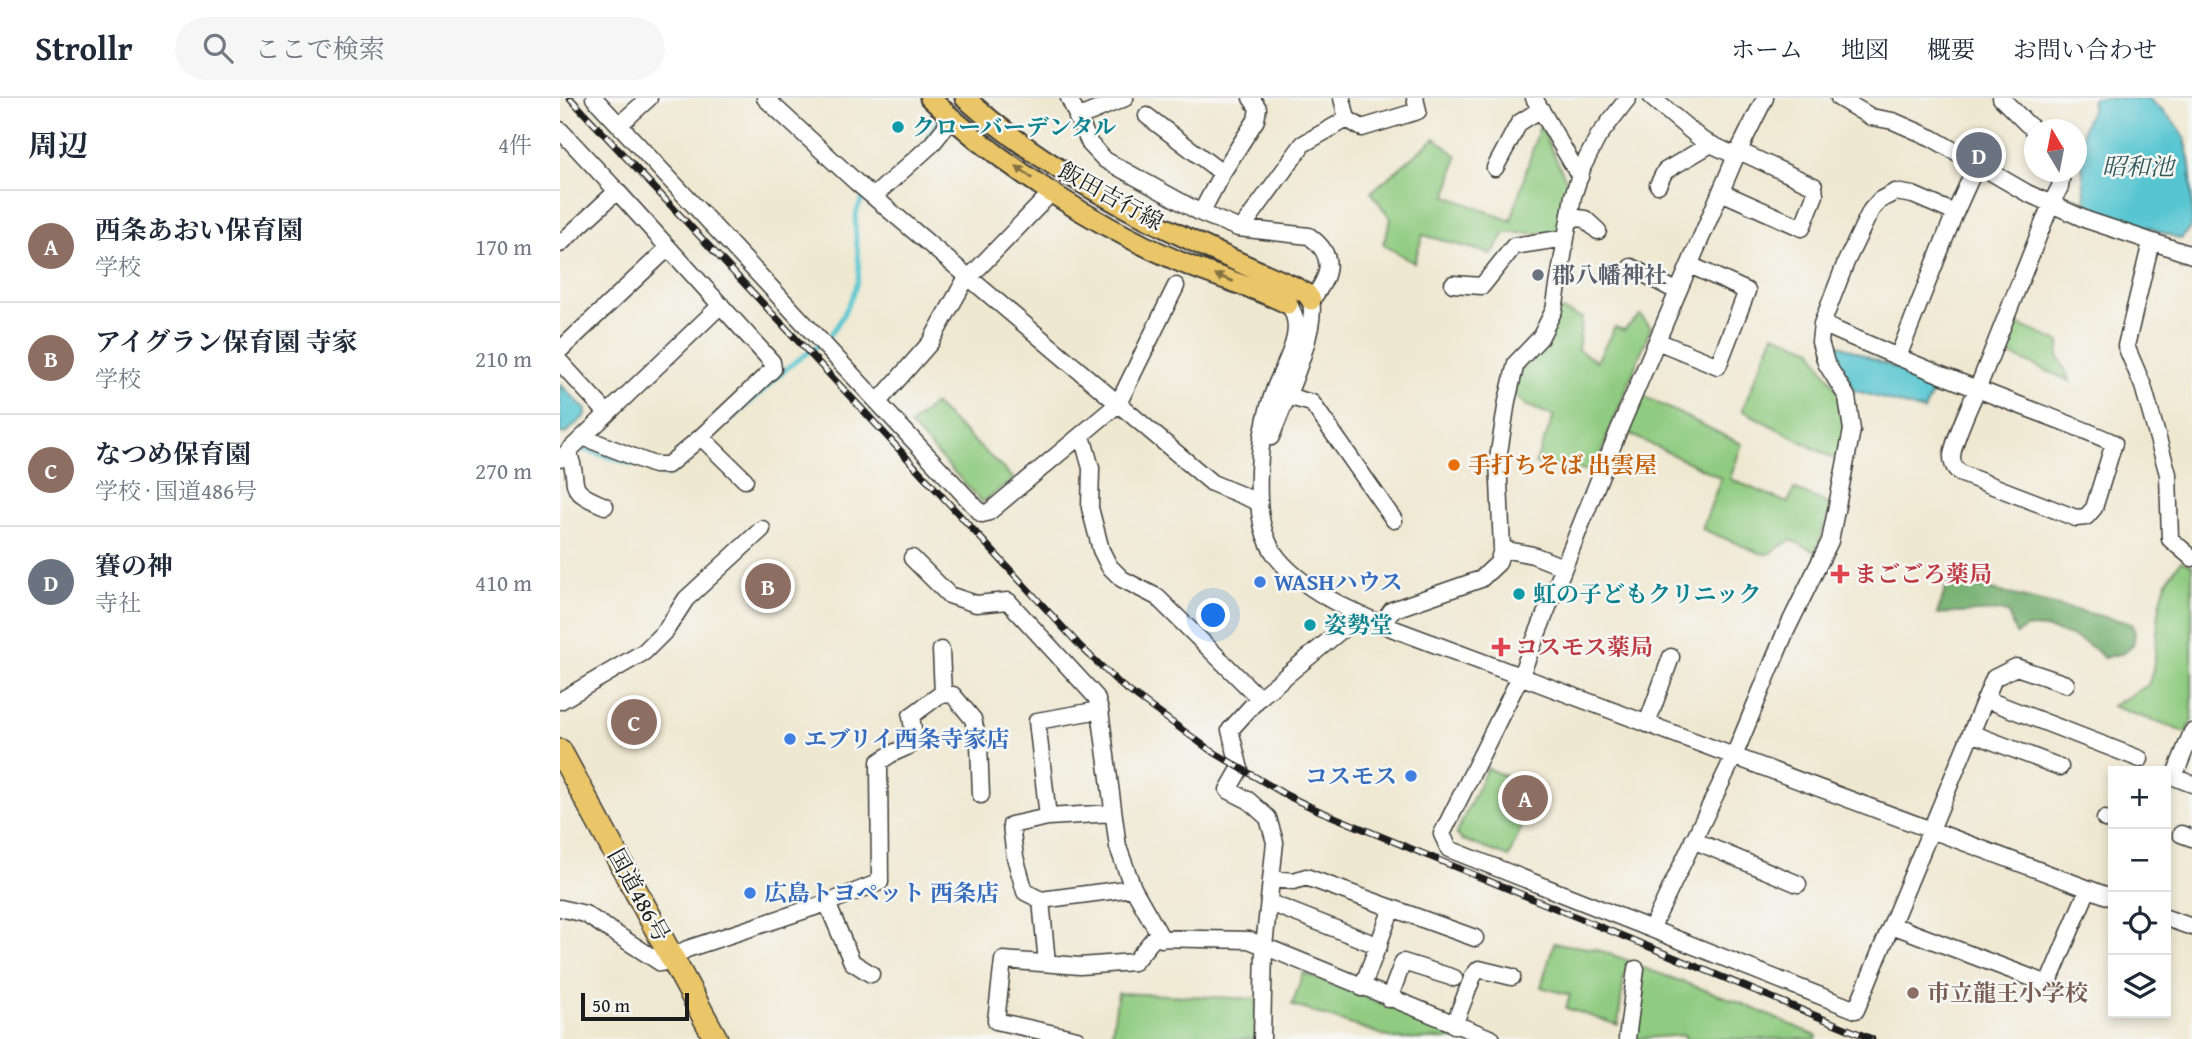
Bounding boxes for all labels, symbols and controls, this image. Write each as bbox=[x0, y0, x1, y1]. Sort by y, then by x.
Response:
search box bbox=[175, 17, 665, 80]
text: Strollr bbox=[35, 24, 133, 72]
icon: search bbox=[199, 29, 237, 67]
text: ここで検索 bbox=[255, 29, 385, 68]
text: ホーム bbox=[1731, 32, 1803, 67]
text: 地図 bbox=[1841, 32, 1889, 67]
text: 概要 bbox=[1927, 32, 1975, 67]
text: お問い合わせ bbox=[2013, 32, 2157, 67]
place label: クローバーデンタル bbox=[912, 110, 1116, 143]
marker: クローバーデンタル bbox=[890, 119, 906, 135]
north arrow bbox=[2024, 119, 2087, 182]
text: 周辺 bbox=[28, 123, 88, 167]
text: 4件 bbox=[498, 128, 532, 161]
pin: D bbox=[1956, 129, 2002, 181]
water label: 昭和池 bbox=[2102, 149, 2177, 184]
street label: 飯田吉行線 bbox=[1053, 153, 1170, 238]
one-way arrow bbox=[1015, 166, 1033, 180]
text: 西条あおい保育園 bbox=[95, 210, 303, 249]
text: A bbox=[44, 230, 58, 263]
text: 170 m bbox=[475, 230, 532, 263]
text: 学校 bbox=[95, 250, 141, 283]
place label: 郡八幡神社 bbox=[1552, 258, 1667, 291]
marker: 郡八幡神社 bbox=[1530, 267, 1546, 283]
one-way arrow bbox=[1214, 272, 1235, 283]
text: アイグラン保育園 寺家 bbox=[95, 322, 358, 361]
text: B bbox=[44, 342, 58, 375]
text: 210 m bbox=[475, 342, 532, 375]
text: 学校 bbox=[95, 362, 141, 395]
text: なつめ保育園 bbox=[95, 434, 251, 473]
place label: 手打ちそば 出雲屋 bbox=[1468, 448, 1657, 481]
text: C bbox=[44, 454, 58, 487]
text: 270 m bbox=[475, 454, 532, 487]
marker: 手打ちそば 出雲屋 bbox=[1446, 457, 1462, 473]
text: 学校 · 国道486号 bbox=[95, 474, 257, 507]
text: 賽の神 bbox=[95, 546, 173, 585]
place label: まごごろ薬局 bbox=[1854, 557, 1992, 590]
pin: B bbox=[745, 560, 791, 612]
place label: WASHハウス bbox=[1274, 565, 1403, 598]
text: D bbox=[44, 566, 58, 599]
text: 410 m bbox=[475, 566, 532, 599]
marker: まごごろ薬局 bbox=[1832, 566, 1848, 582]
marker: WASHハウス bbox=[1252, 574, 1268, 590]
place label: 虹の子どもクリニック bbox=[1533, 577, 1762, 610]
text: 寺社 bbox=[95, 586, 141, 619]
marker: 虹の子どもクリニック bbox=[1511, 586, 1527, 602]
your location bbox=[1196, 598, 1230, 632]
place label: 姿勢堂 bbox=[1324, 608, 1393, 641]
marker: 姿勢堂 bbox=[1302, 617, 1318, 633]
place label: コスモス薬局 bbox=[1515, 630, 1653, 663]
marker: コスモス薬局 bbox=[1493, 639, 1509, 655]
pin: C bbox=[611, 696, 657, 748]
place label: エブリイ西条寺家店 bbox=[804, 722, 1009, 755]
marker: エブリイ西条寺家店 bbox=[782, 731, 798, 747]
place label: コスモス bbox=[1305, 759, 1397, 792]
map controls bbox=[2108, 766, 2171, 1018]
button: + bbox=[2108, 766, 2171, 829]
marker: コスモス bbox=[1403, 768, 1419, 784]
pin: A bbox=[1502, 772, 1548, 824]
button: − bbox=[2108, 829, 2171, 892]
street label: 国道486号 bbox=[600, 842, 679, 947]
place label: 広島トヨペット 西条店 bbox=[764, 876, 999, 909]
marker: 広島トヨペット 西条店 bbox=[742, 885, 758, 901]
button: locate bbox=[2108, 892, 2171, 955]
button: layers bbox=[2108, 955, 2171, 1018]
place label: 市立龍王小学校 bbox=[1927, 976, 2088, 1009]
marker: 市立龍王小学校 bbox=[1905, 985, 1921, 1001]
scale bar bbox=[581, 990, 690, 1022]
text: 50 m bbox=[592, 991, 630, 1019]

